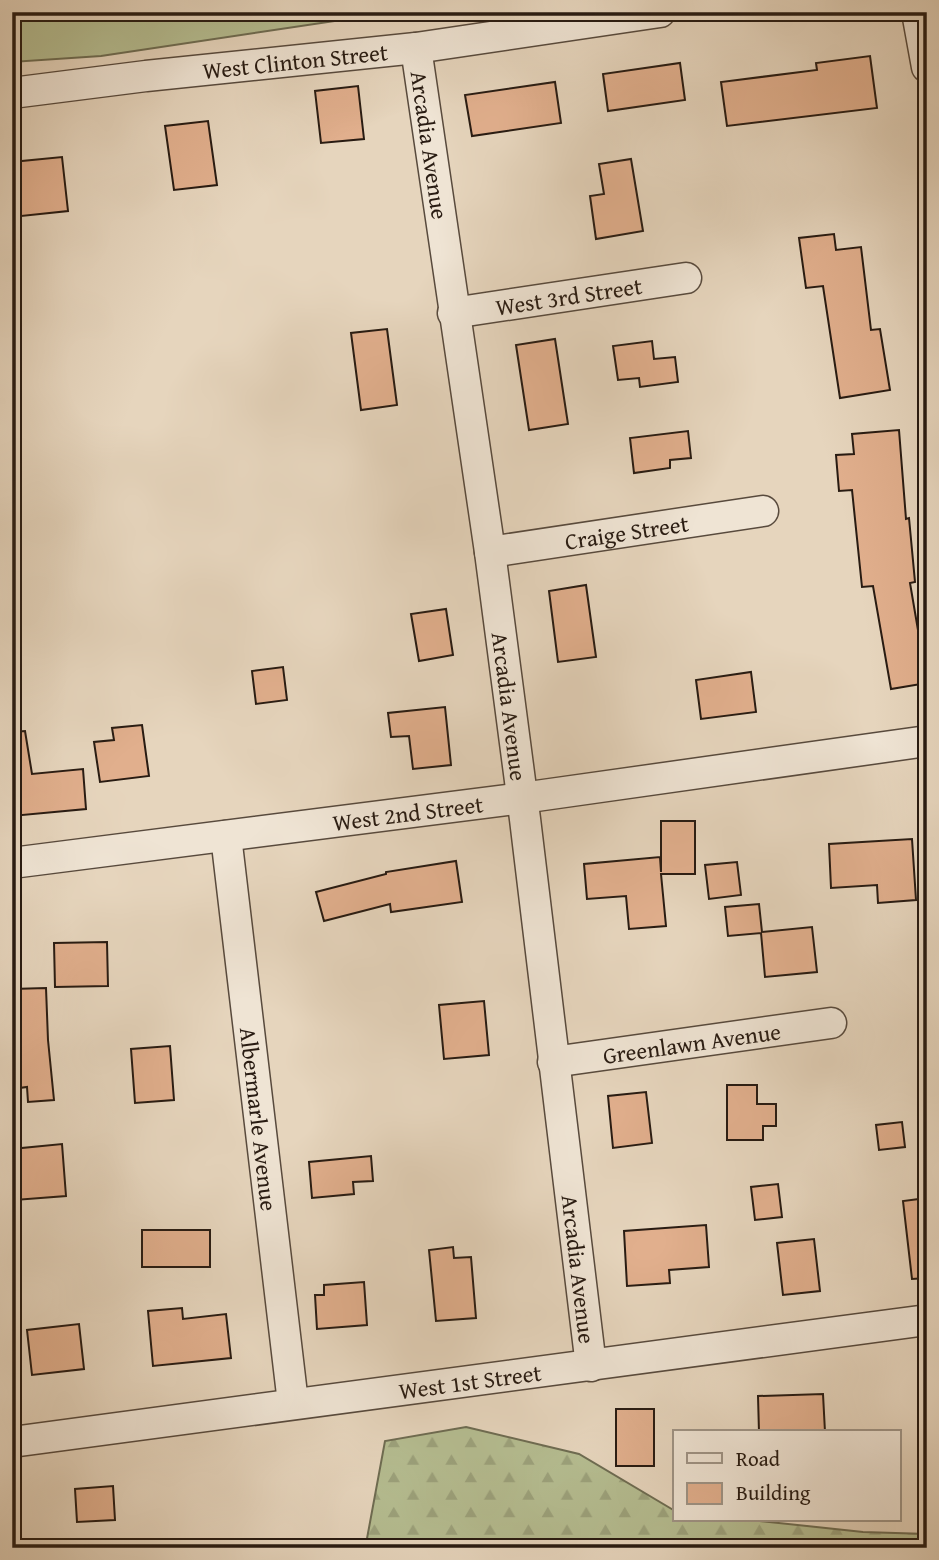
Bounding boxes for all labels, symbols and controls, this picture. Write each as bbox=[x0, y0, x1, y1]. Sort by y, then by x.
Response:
street label: West Clinton Street bbox=[201, 35, 389, 87]
street label: Arcadia Avenue bbox=[403, 69, 457, 221]
street label: West 3rd Street bbox=[493, 268, 644, 323]
street label: Craige Street bbox=[562, 506, 691, 557]
street label: Arcadia Avenue bbox=[484, 630, 536, 783]
street label: West 2nd Street bbox=[331, 787, 485, 838]
street label: Greenlawn Avenue bbox=[601, 1014, 783, 1071]
street label: Albermarle Avenue bbox=[232, 1025, 287, 1213]
street label: Arcadia Avenue bbox=[554, 1193, 605, 1345]
street label: West 1st Street bbox=[397, 1355, 543, 1407]
legend bbox=[673, 1430, 900, 1522]
text: Road bbox=[736, 1443, 781, 1474]
text: Building bbox=[736, 1477, 811, 1508]

